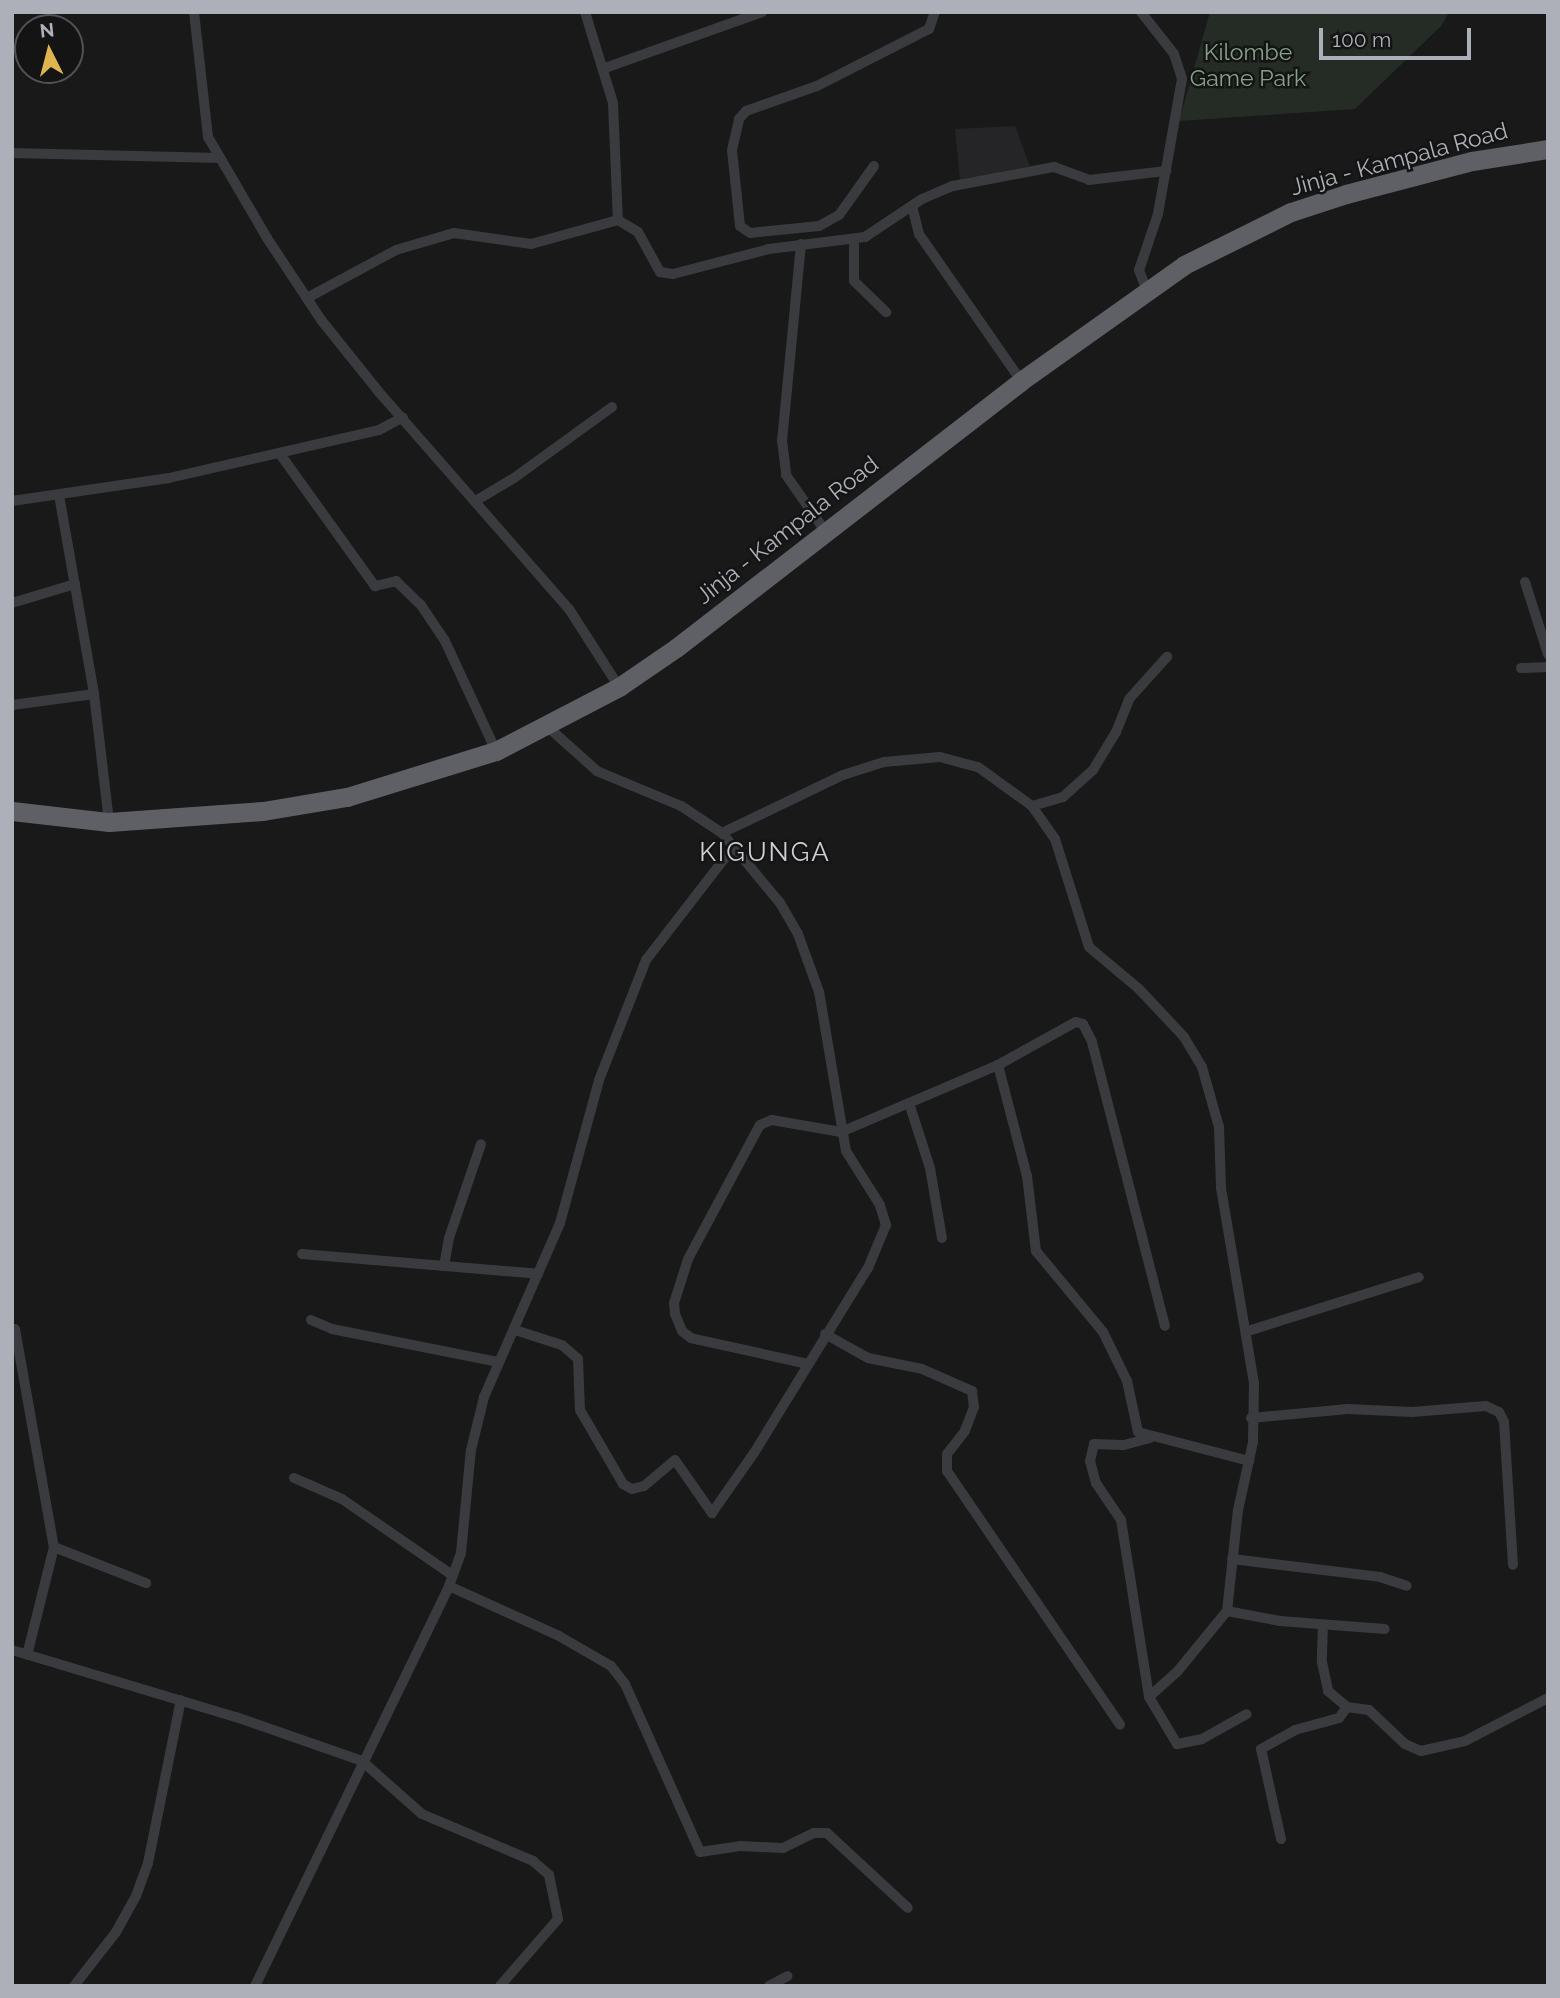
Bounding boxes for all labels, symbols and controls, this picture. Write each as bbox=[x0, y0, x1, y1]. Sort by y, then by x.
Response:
north arrow bbox=[14, 14, 84, 84]
scale bar bbox=[1322, 14, 1474, 58]
text: N bbox=[39, 18, 55, 42]
text: 100 m bbox=[1332, 27, 1391, 52]
park label: Kilombe Game Park bbox=[1190, 38, 1306, 92]
street label: Jinja - Kampala Road bbox=[1287, 117, 1511, 201]
street label: Jinja - Kampala Road bbox=[690, 450, 884, 610]
district label: KIGUNGA bbox=[700, 837, 830, 869]

